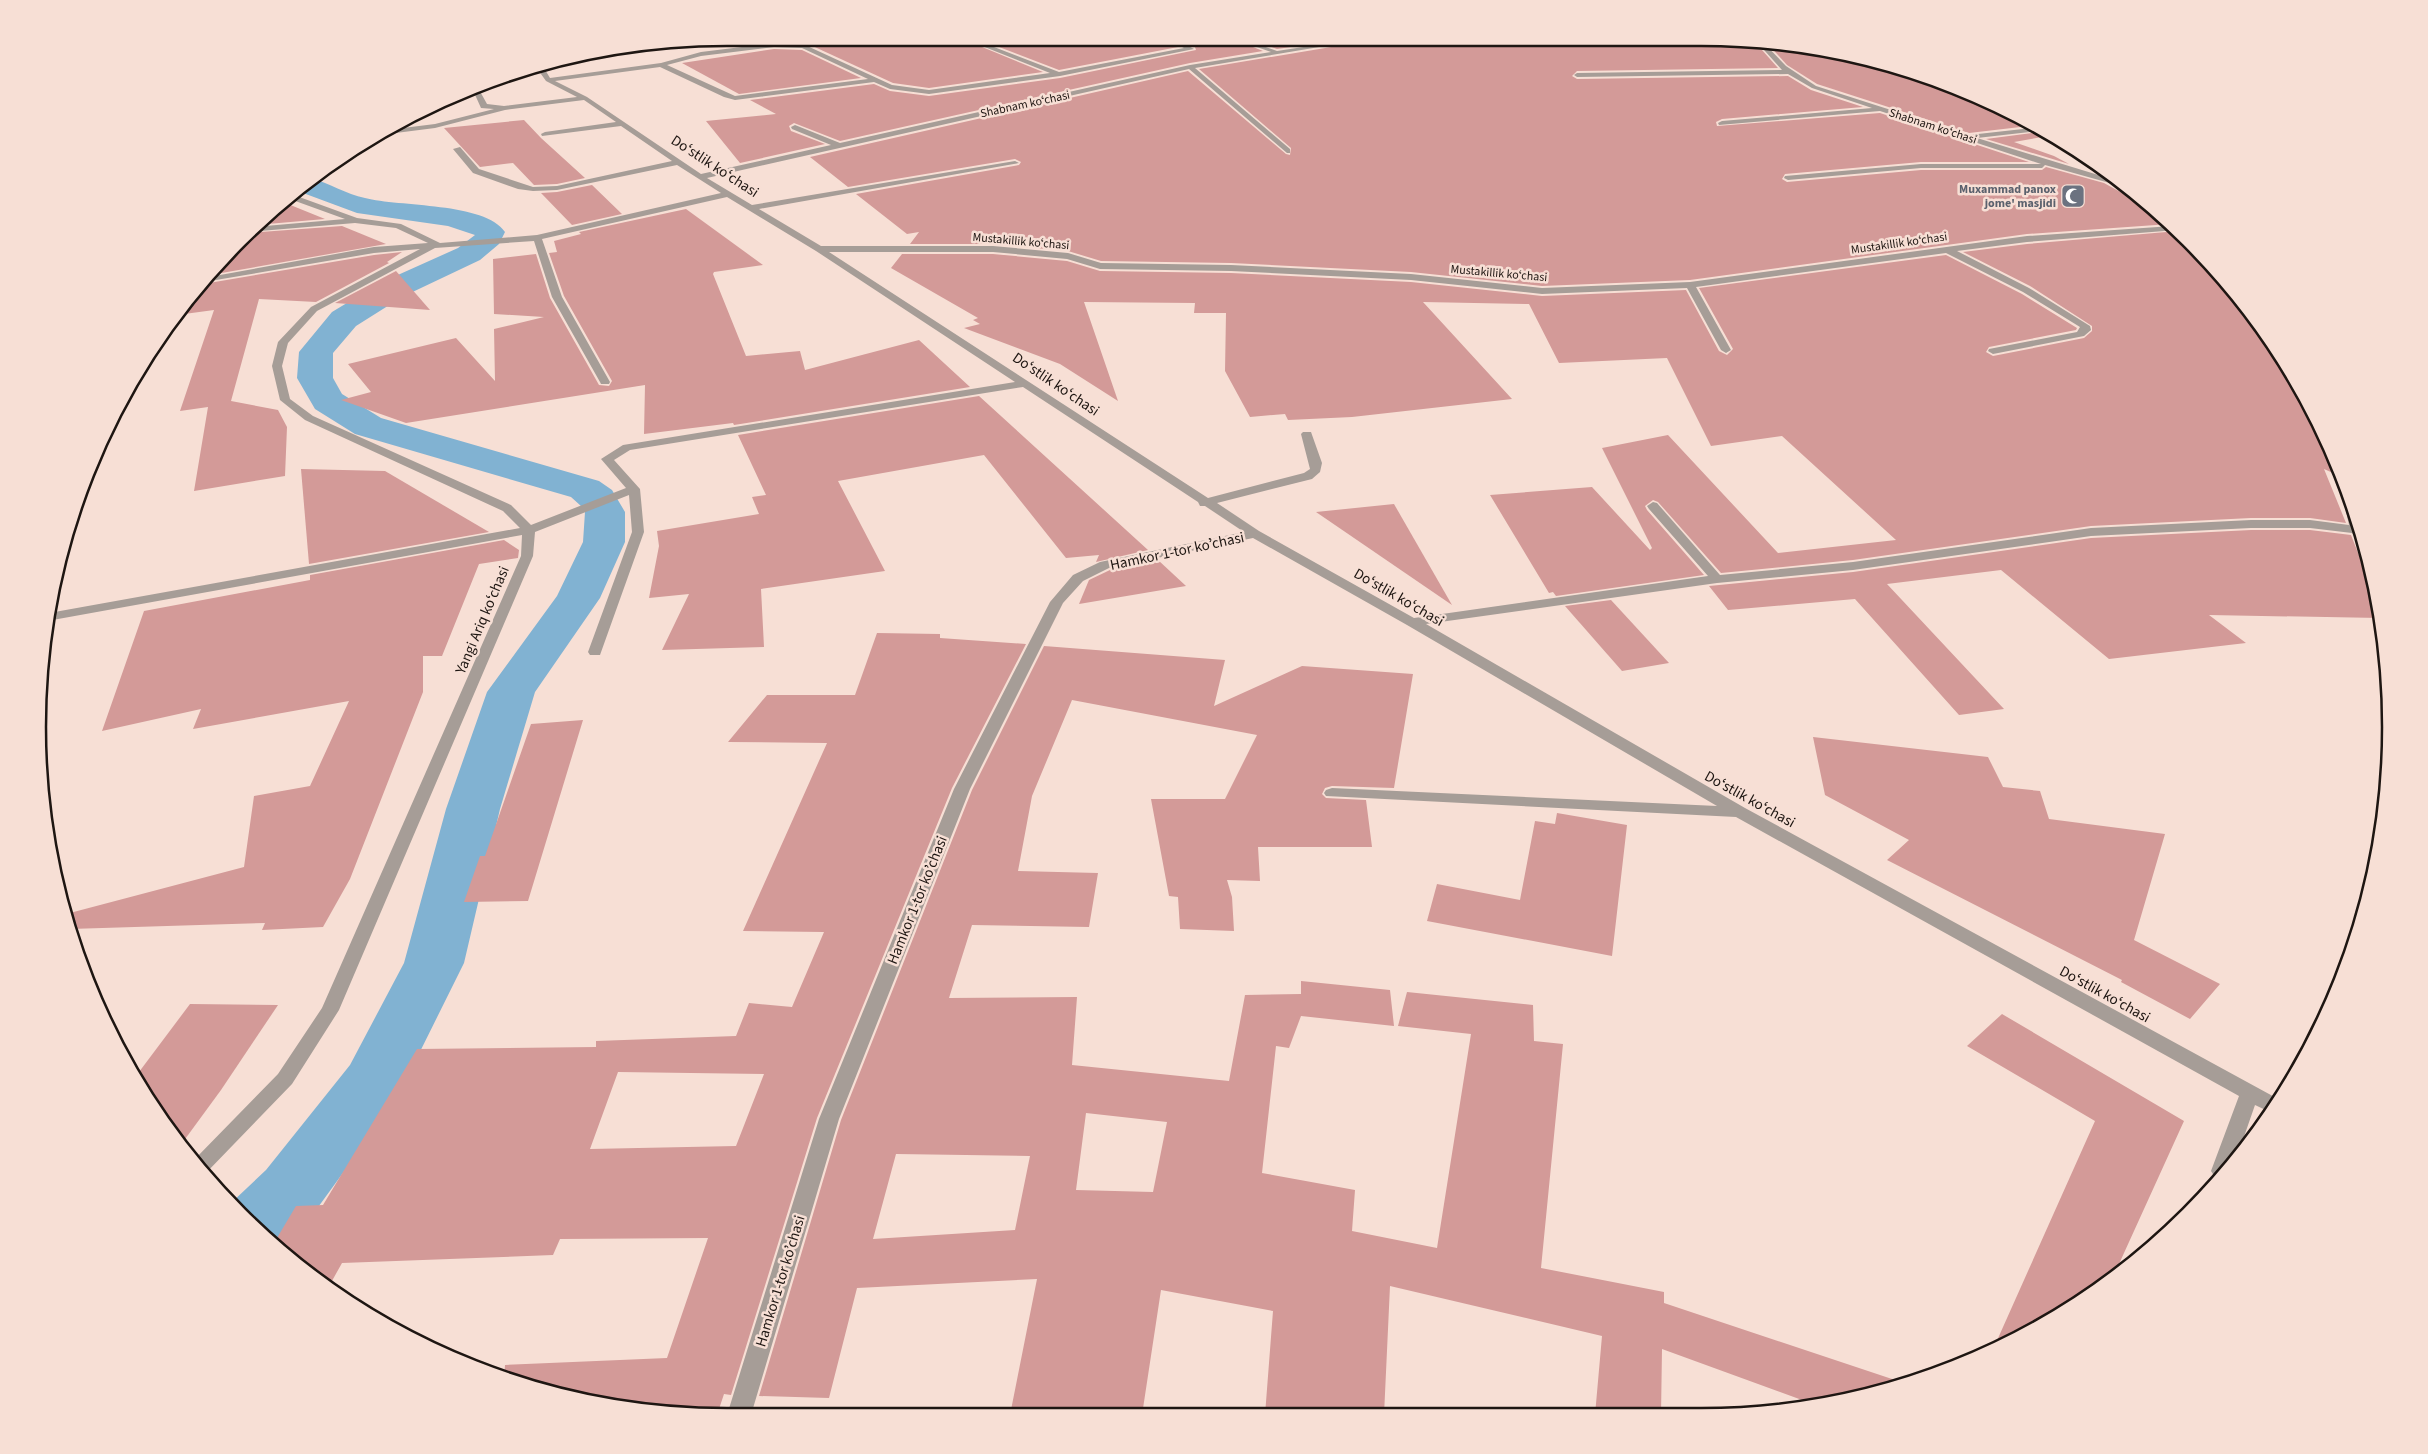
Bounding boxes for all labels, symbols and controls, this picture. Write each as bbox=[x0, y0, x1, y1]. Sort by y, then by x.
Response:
street label: Shabnam koʻchasi bbox=[979, 87, 1072, 122]
street label: Shabnam koʻchasi bbox=[1887, 104, 1979, 149]
street label: Doʻstlik koʻchasi bbox=[667, 130, 763, 203]
place label: Muxammad panox jome' masjidi bbox=[1959, 181, 2056, 212]
mosque icon: Muxammad panox jome' masjidi bbox=[2060, 183, 2086, 209]
street label: Mustakillik koʻchasi bbox=[1850, 228, 1948, 259]
street label: Mustakillik koʻchasi bbox=[972, 229, 1070, 254]
street label: Mustakillik koʻchasi bbox=[1450, 261, 1548, 286]
street label: Doʻstlik koʻchasi bbox=[1008, 348, 1103, 421]
street label: Hamkor 1-tor koʼchasi bbox=[1108, 527, 1246, 576]
street label: Yangi Ariq koʻchasi bbox=[450, 563, 515, 678]
street label: Doʻstlik koʻchasi bbox=[1350, 563, 1448, 632]
street label: Doʻstlik koʻchasi bbox=[1701, 766, 1799, 833]
street label: Hamkor 1-tor koʼchasi bbox=[882, 833, 953, 967]
street label: Doʻstlik koʻchasi bbox=[2056, 961, 2154, 1028]
street label: Hamkor 1-tor koʼchasi bbox=[750, 1213, 811, 1350]

